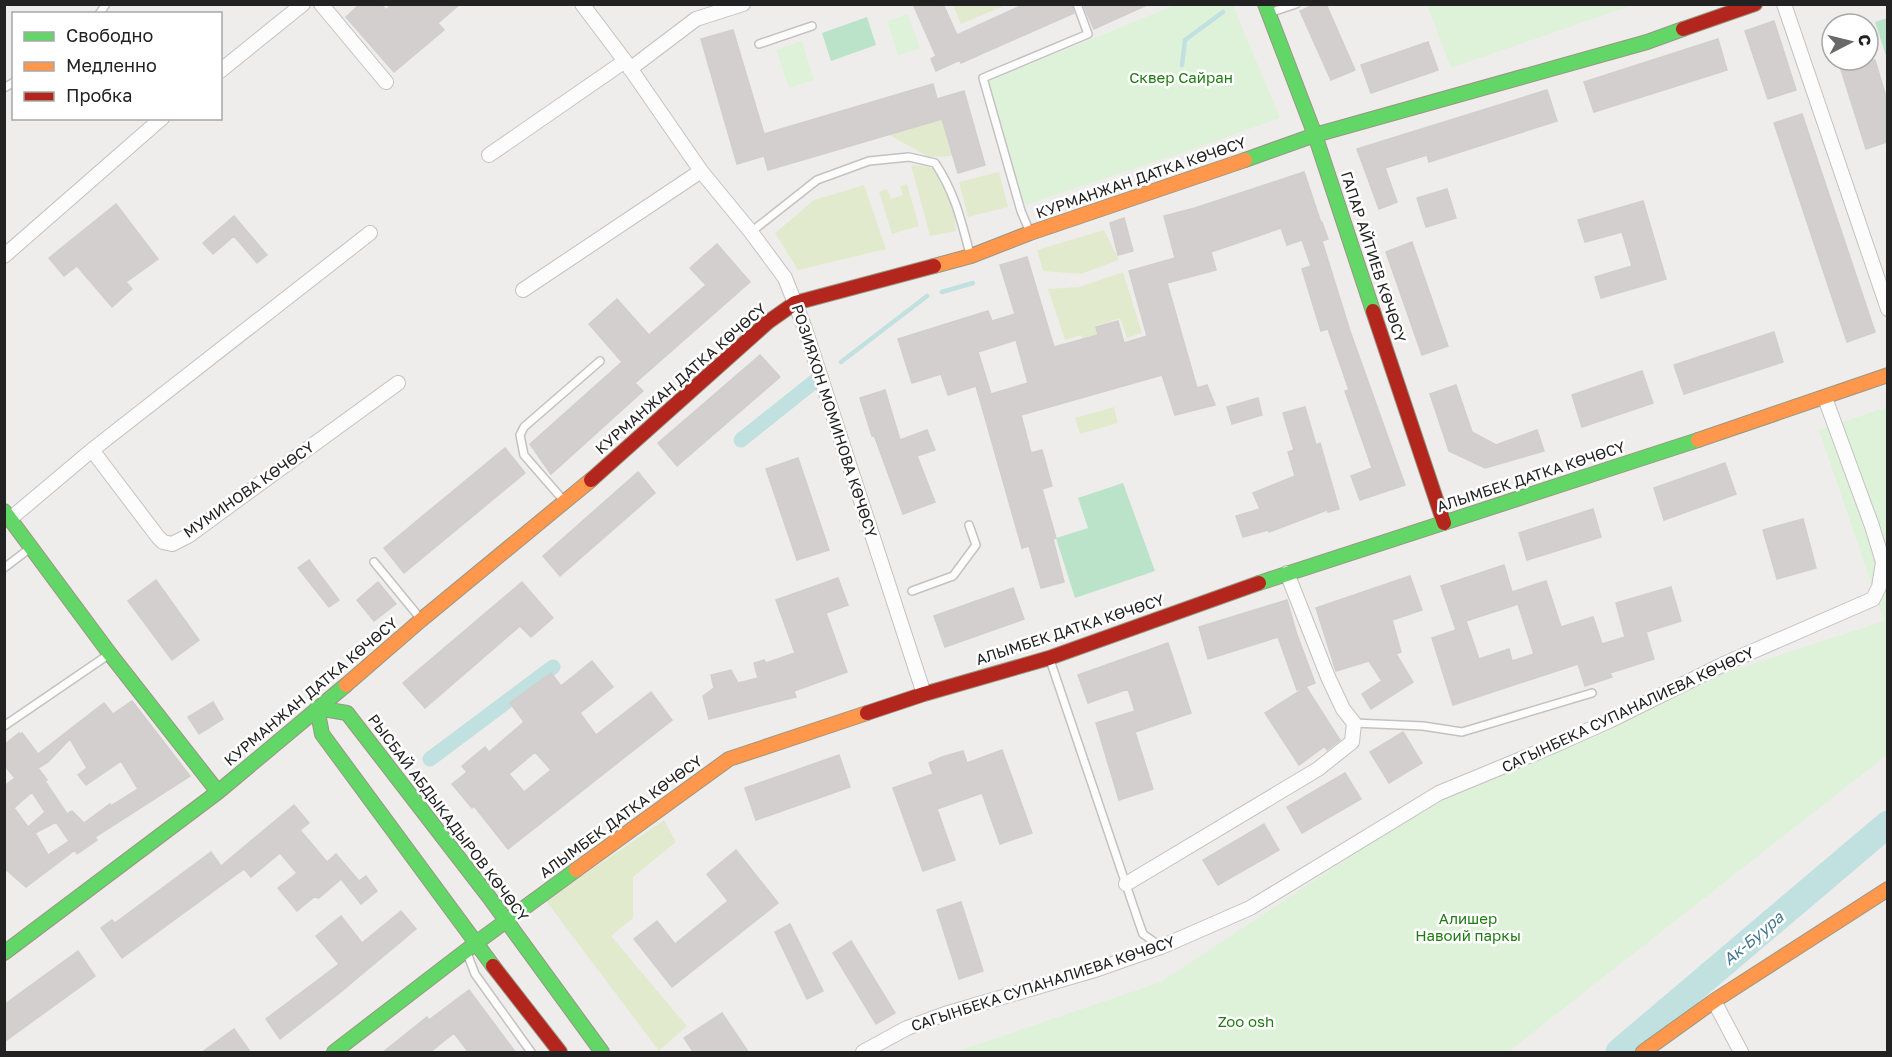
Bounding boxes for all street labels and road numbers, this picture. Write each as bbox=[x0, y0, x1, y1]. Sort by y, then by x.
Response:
street label: КУРМАНЖАН ДАТКА КӨЧӨСҮ bbox=[1033, 132, 1248, 221]
street label: ГАПАР АЙТИЕВ КӨЧӨСҮ bbox=[1338, 169, 1410, 345]
street label: КУРМАНЖАН ДАТКА КӨЧӨСҮ bbox=[591, 299, 770, 457]
street label: РОЗИЯХОН МОМИНОВА КӨЧӨСҮ bbox=[789, 302, 881, 540]
street label: МУМИНОВА КӨЧӨСҮ bbox=[180, 437, 317, 541]
street label: АЛЫМБЕК ДАТКА КӨЧӨСҮ bbox=[1434, 437, 1627, 515]
street label: АЛЫМБЕК ДАТКА КӨЧӨСҮ bbox=[973, 590, 1166, 668]
street label: КУРМАНЖАН ДАТКА КӨЧӨСҮ bbox=[220, 613, 401, 769]
street label: САГЫНБЕКА СУПАНАЛИЕВА КӨЧӨСҮ bbox=[1499, 642, 1757, 776]
street label: РЫСБАЙ АБДЫКАДЫРОВ КӨЧӨСҮ bbox=[365, 710, 533, 925]
street label: АЛЫМБЕК ДАТКА КӨЧӨСҮ bbox=[536, 751, 706, 881]
street label: САГЫНБЕКА СУПАНАЛИЕВА КӨЧӨСҮ bbox=[909, 932, 1177, 1034]

